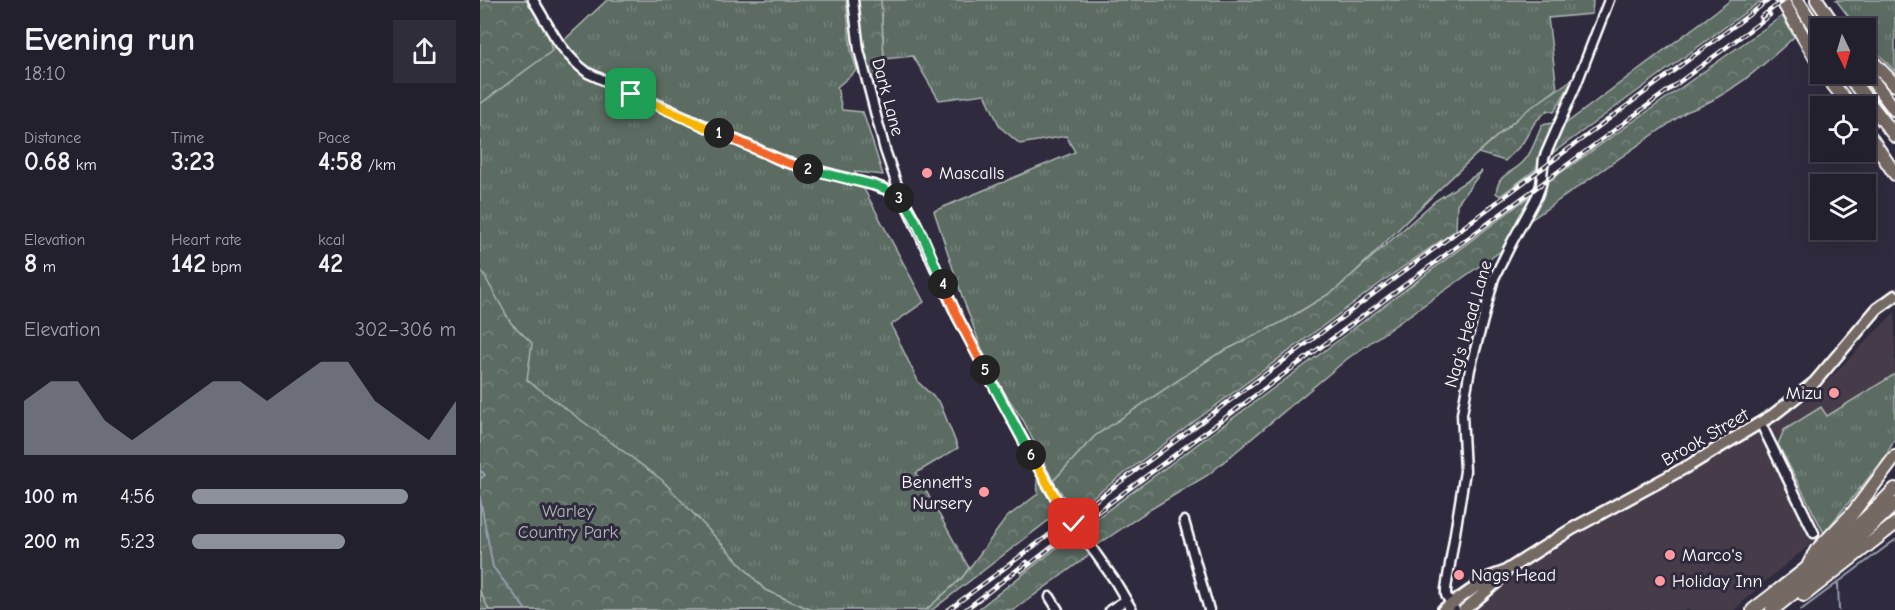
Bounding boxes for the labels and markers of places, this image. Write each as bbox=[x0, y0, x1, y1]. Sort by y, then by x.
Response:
pin bbox=[605, 68, 656, 119]
pin: 1 bbox=[704, 118, 734, 148]
pin: 2 bbox=[793, 154, 823, 184]
place label: Mascalls bbox=[939, 163, 1004, 184]
marker: Mascalls bbox=[920, 166, 934, 180]
pin: 3 bbox=[884, 183, 914, 213]
pin: 4 bbox=[928, 269, 958, 299]
pin: 5 bbox=[970, 355, 1000, 385]
place label: Mizu bbox=[1786, 383, 1822, 404]
marker: Mizu bbox=[1827, 386, 1841, 400]
pin: 6 bbox=[1016, 440, 1046, 470]
place label: Bennett's Nursery bbox=[902, 472, 973, 514]
marker: Bennett's Nursery bbox=[977, 485, 991, 499]
pin bbox=[1048, 498, 1099, 549]
place label: Marco's bbox=[1682, 545, 1742, 566]
marker: Marco's bbox=[1663, 548, 1677, 562]
place label: Nags Head bbox=[1471, 565, 1556, 586]
marker: Nags Head bbox=[1452, 568, 1466, 582]
place label: Holiday Inn bbox=[1672, 571, 1762, 592]
marker: Holiday Inn bbox=[1653, 574, 1667, 588]

